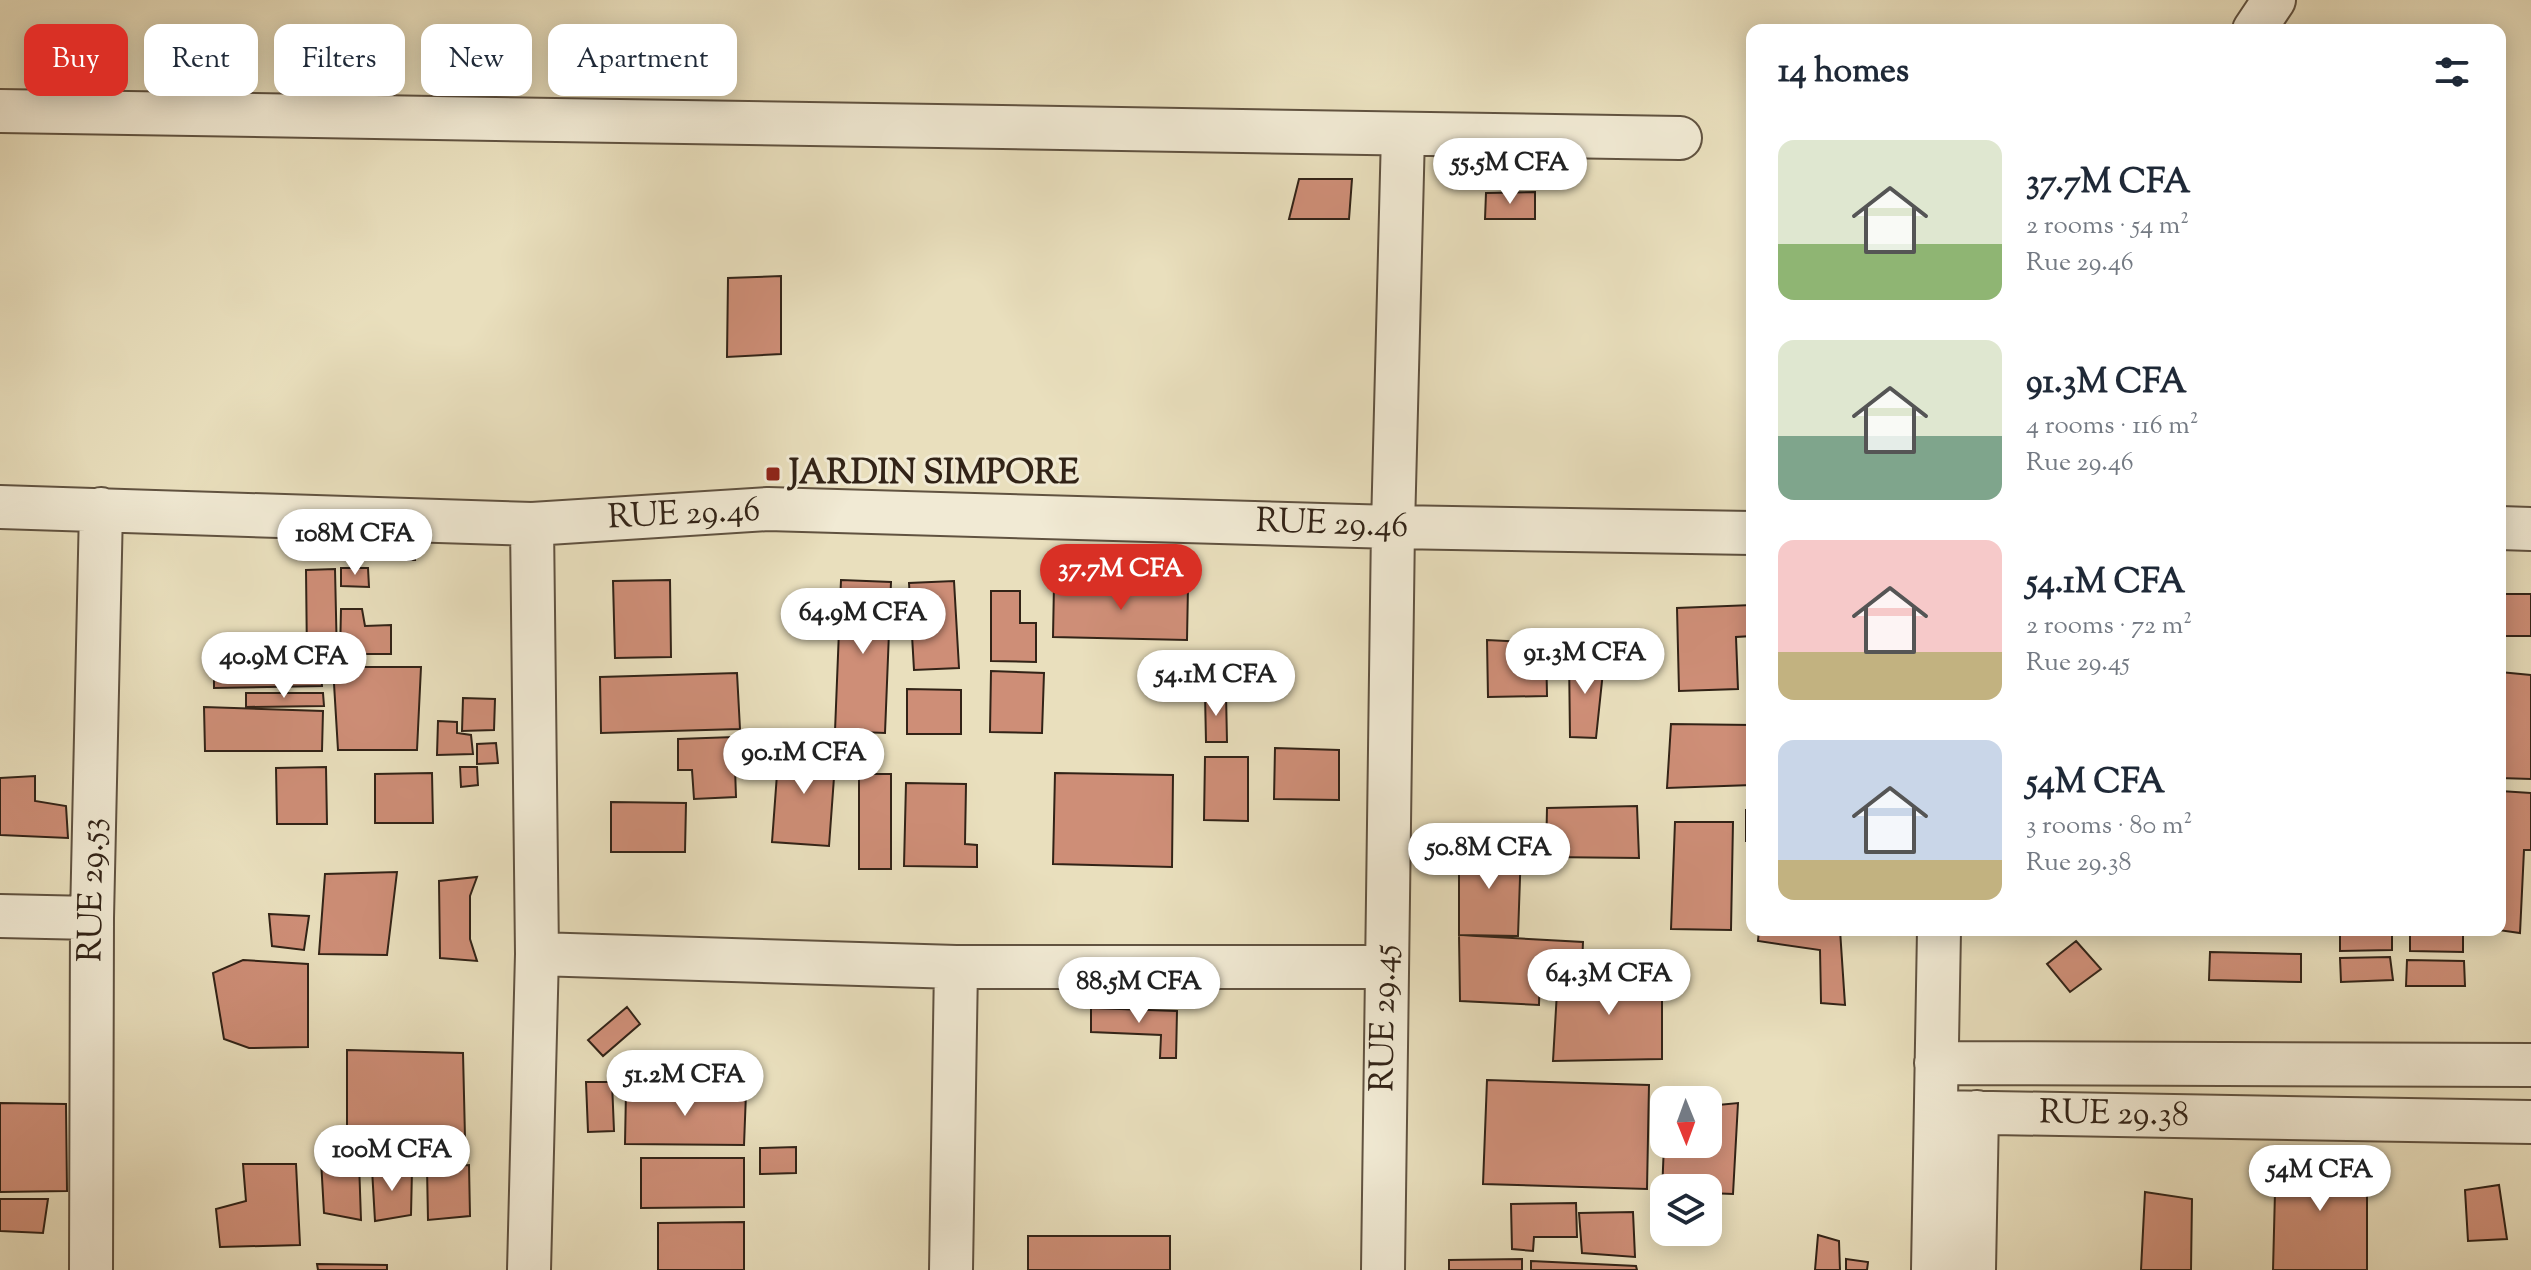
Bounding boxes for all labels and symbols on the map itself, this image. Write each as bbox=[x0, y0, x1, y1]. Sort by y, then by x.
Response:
pin: 55.5M CFA bbox=[1418, 138, 1602, 206]
place label: JARDIN SIMPORE bbox=[786, 450, 1080, 499]
marker: JARDIN SIMPORE bbox=[764, 465, 782, 483]
street label: RUE 29.46 bbox=[606, 487, 762, 543]
street label: RUE 29.46 bbox=[1255, 498, 1409, 552]
pin: 108M CFA bbox=[272, 509, 438, 577]
pin: 37.7M CFA bbox=[1029, 544, 1213, 612]
pin: 64.9M CFA bbox=[771, 588, 955, 656]
pin: 91.3M CFA bbox=[1493, 628, 1677, 696]
pin: 40.9M CFA bbox=[192, 632, 376, 700]
pin: 54.1M CFA bbox=[1124, 650, 1308, 718]
pin: 90.1M CFA bbox=[712, 728, 896, 796]
street label: RUE 29.53 bbox=[67, 817, 119, 963]
pin: 50.8M CFA bbox=[1397, 823, 1581, 891]
street label: RUE 29.45 bbox=[1359, 944, 1411, 1092]
pin: 64.3M CFA bbox=[1517, 949, 1701, 1017]
pin: 88.5M CFA bbox=[1047, 957, 1231, 1025]
pin: 51.2M CFA bbox=[593, 1050, 777, 1118]
north arrow bbox=[1650, 1086, 1722, 1158]
street label: RUE 29.38 bbox=[2039, 1089, 2189, 1141]
pin: 100M CFA bbox=[309, 1125, 475, 1193]
pin: 54M CFA bbox=[2246, 1145, 2394, 1213]

